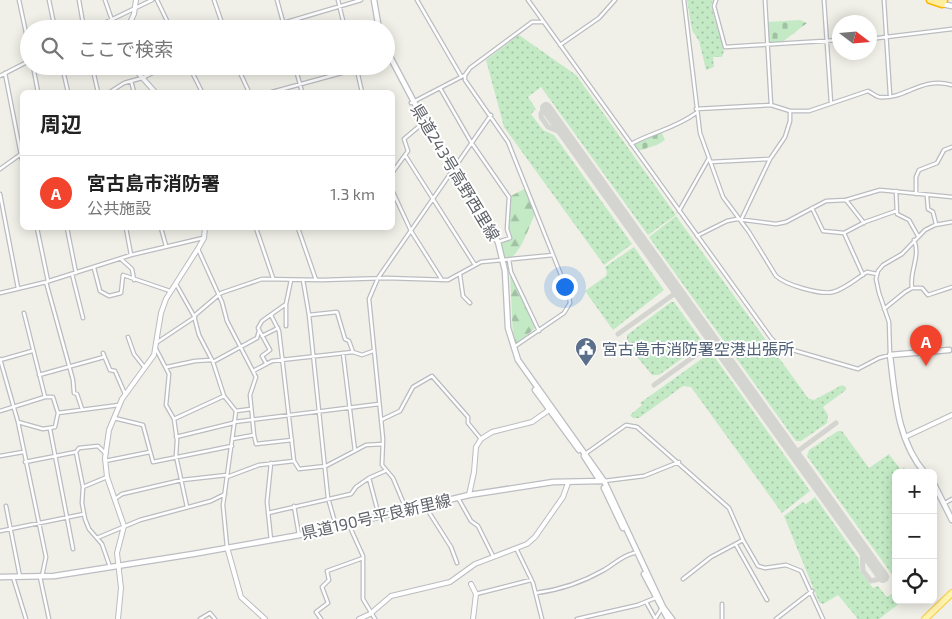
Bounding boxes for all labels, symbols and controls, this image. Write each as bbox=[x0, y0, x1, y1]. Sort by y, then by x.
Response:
north arrow bbox=[832, 15, 877, 60]
search box bbox=[20, 20, 395, 75]
icon: search bbox=[38, 34, 66, 62]
text: ここで検索 bbox=[78, 37, 173, 60]
street label: 県道243号高野西里線 bbox=[408, 100, 504, 244]
text: 周辺 bbox=[40, 111, 82, 136]
text: 宮古島市消防署 bbox=[87, 171, 220, 194]
text: A bbox=[51, 184, 61, 203]
text: 1.3 km bbox=[330, 184, 375, 203]
text: 公共施設 bbox=[87, 198, 151, 217]
your location bbox=[552, 274, 578, 300]
pin: A bbox=[910, 325, 942, 366]
public building icon: 宮古島市消防署空港出張所 bbox=[574, 336, 598, 367]
place label: 宮古島市消防署空港出張所 bbox=[602, 339, 794, 358]
map controls bbox=[892, 469, 937, 604]
button: + bbox=[892, 469, 937, 514]
street label: 県道190号平良新里線 bbox=[299, 490, 453, 542]
button: − bbox=[892, 514, 937, 559]
button: locate bbox=[892, 559, 937, 604]

